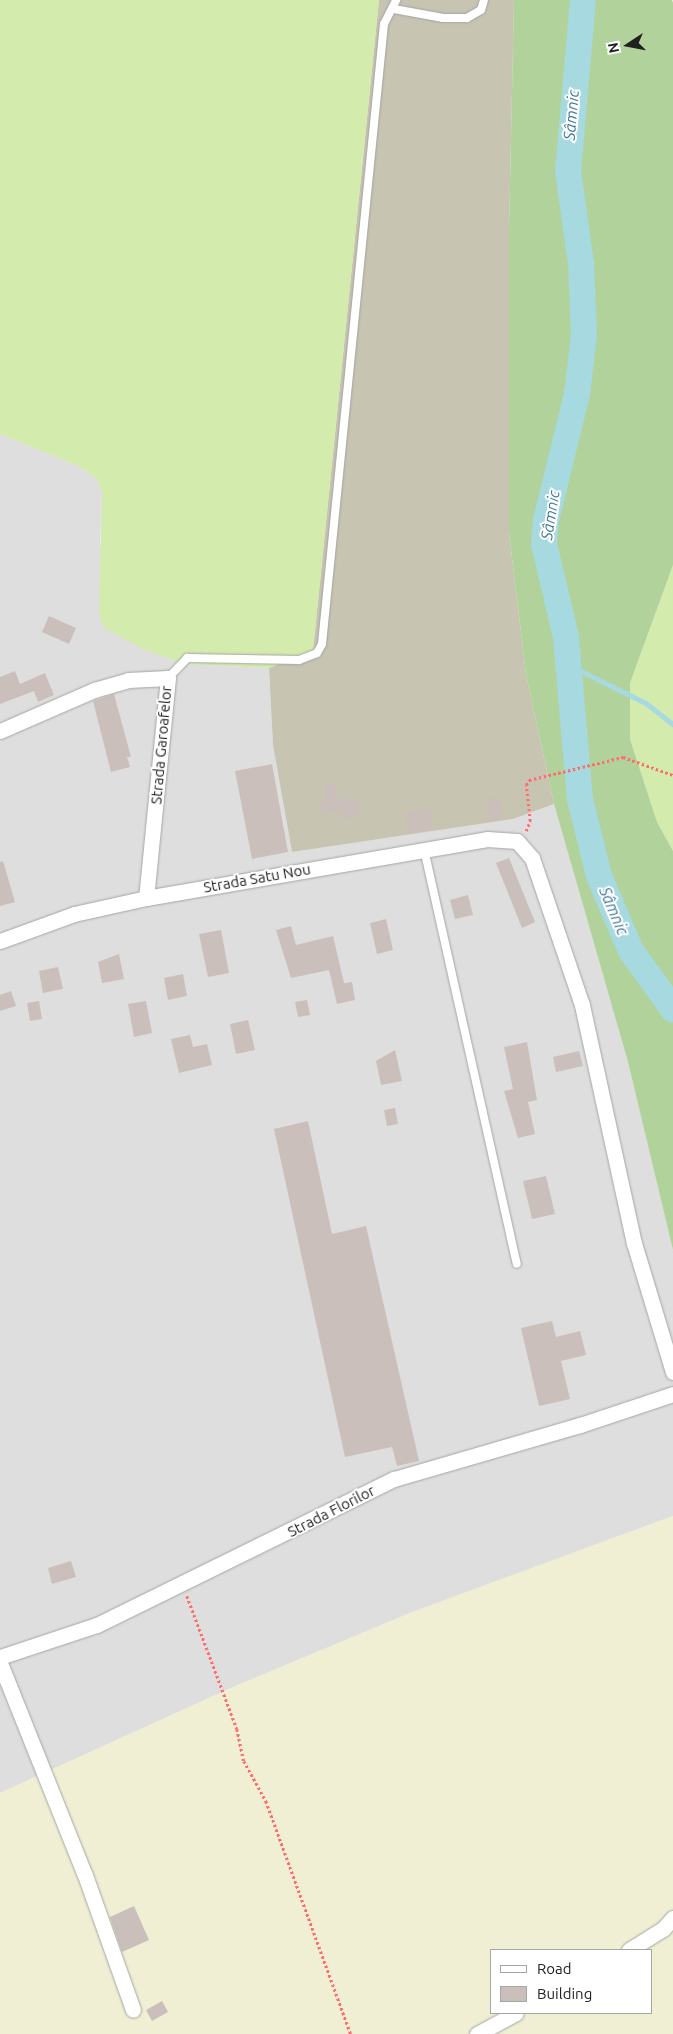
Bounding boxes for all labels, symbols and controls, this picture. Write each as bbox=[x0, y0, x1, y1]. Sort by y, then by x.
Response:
north arrow bbox=[603, 20, 653, 70]
text: N bbox=[604, 41, 622, 55]
water label: Sâmnic bbox=[559, 89, 583, 141]
water label: Sâmnic bbox=[537, 489, 563, 541]
street label: Strada Garoafelor bbox=[147, 685, 175, 805]
street label: Strada Satu Nou bbox=[202, 860, 312, 896]
water label: Sâmnic bbox=[595, 884, 633, 938]
street label: Strada Florilor bbox=[284, 1481, 378, 1541]
legend bbox=[490, 1949, 653, 2014]
text: Road bbox=[537, 1960, 572, 1977]
text: Building bbox=[537, 1985, 592, 2002]

